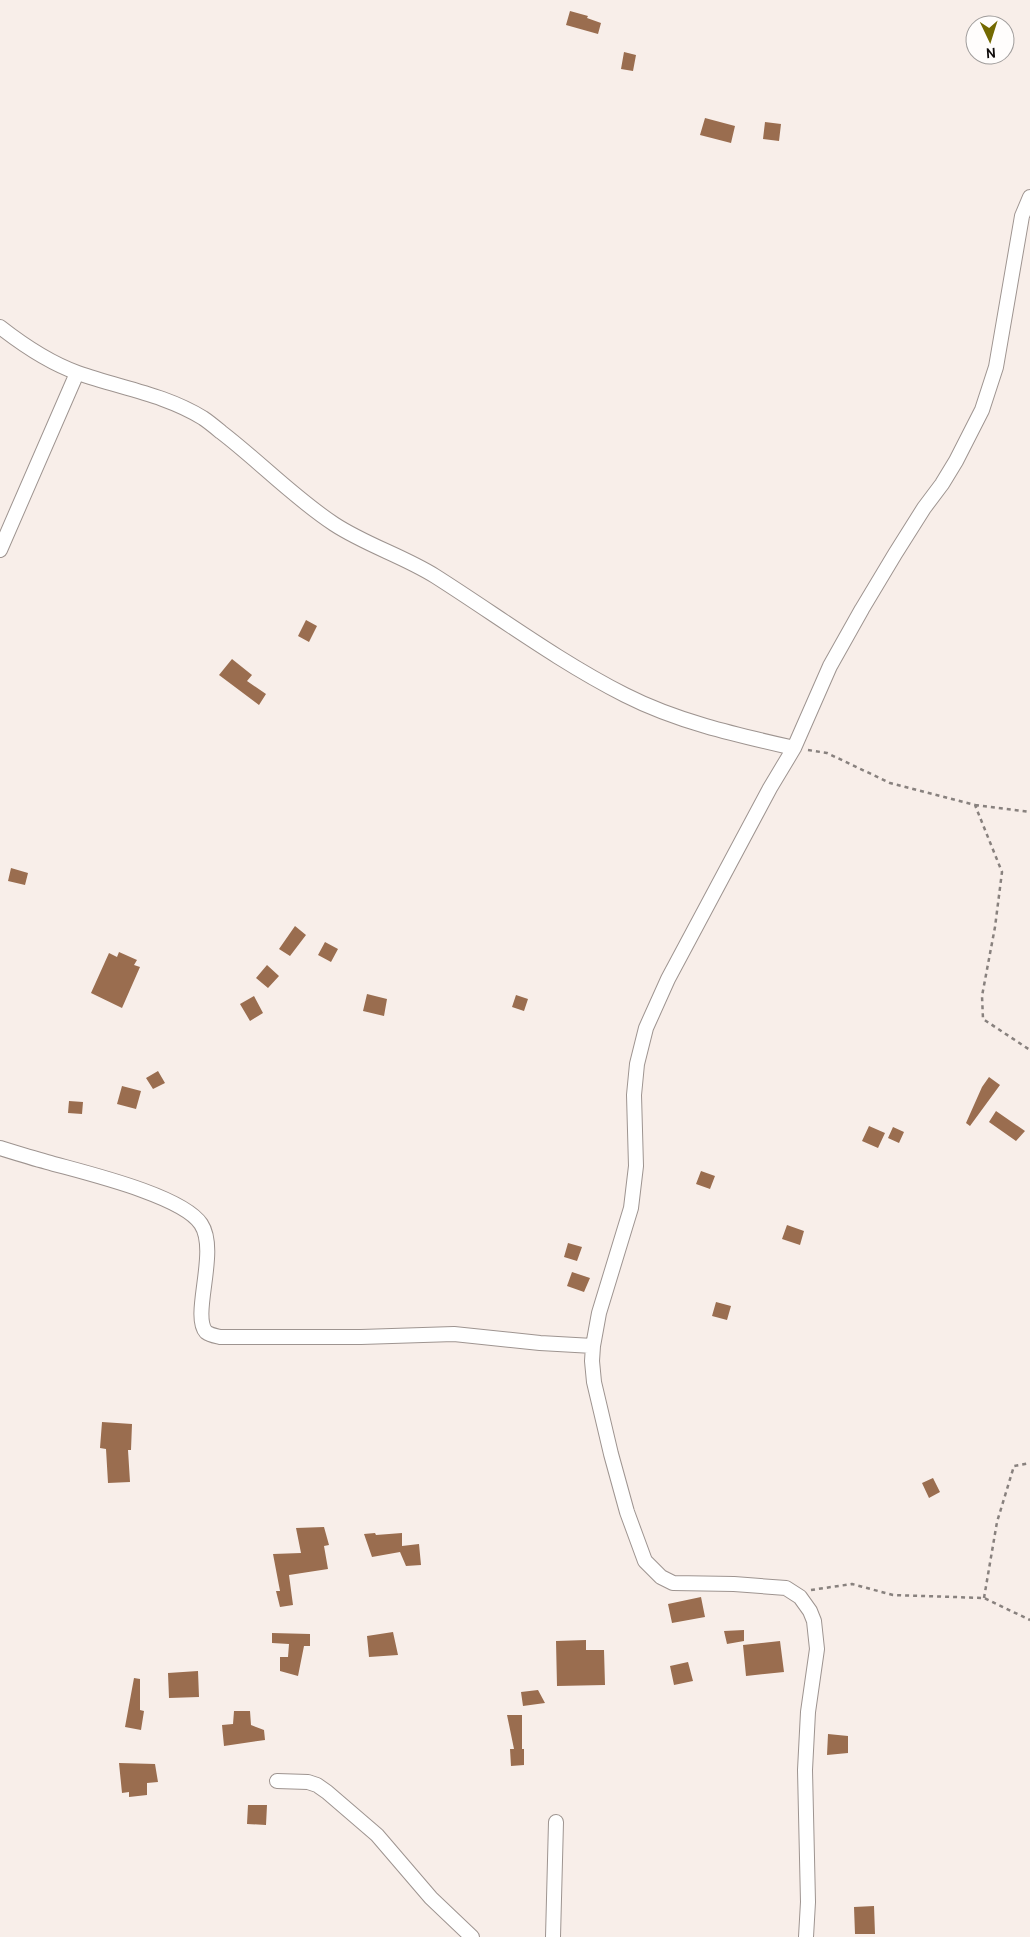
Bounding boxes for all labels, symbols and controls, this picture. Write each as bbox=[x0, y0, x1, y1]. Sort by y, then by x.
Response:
north arrow bbox=[965, 15, 1015, 65]
text: N bbox=[985, 44, 996, 62]

